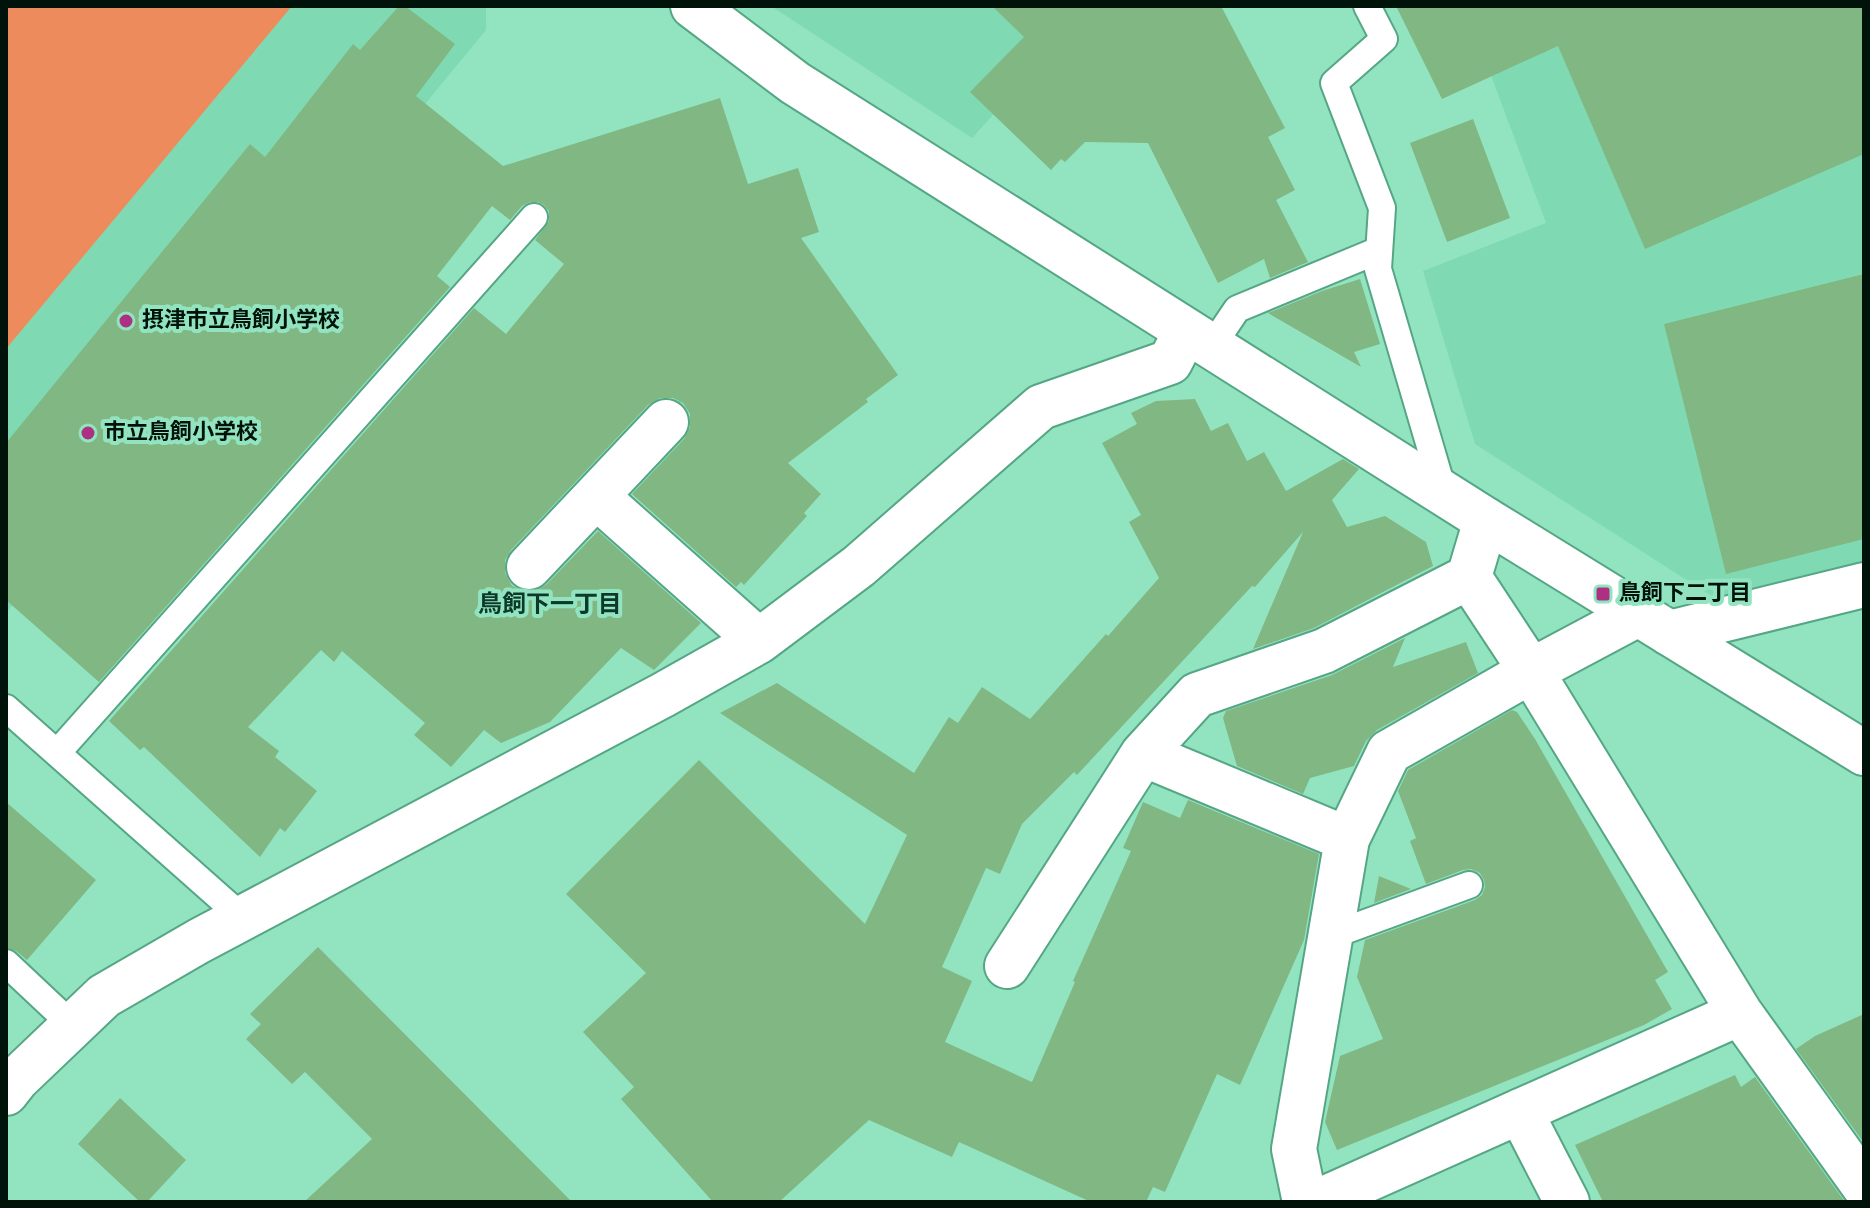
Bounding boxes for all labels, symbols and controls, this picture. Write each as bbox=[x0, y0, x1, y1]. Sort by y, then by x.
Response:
place label: 摂津市立鳥飼小学校 bbox=[142, 308, 340, 335]
marker: 摂津市立鳥飼小学校 bbox=[117, 312, 135, 330]
place label: 市立鳥飼小学校 bbox=[104, 420, 258, 447]
marker: 市立鳥飼小学校 bbox=[79, 424, 97, 442]
place label: 鳥飼下二丁目 bbox=[1619, 581, 1751, 608]
marker: 鳥飼下二丁目 bbox=[1594, 585, 1612, 603]
district label: 鳥飼下一丁目 bbox=[478, 591, 622, 621]

